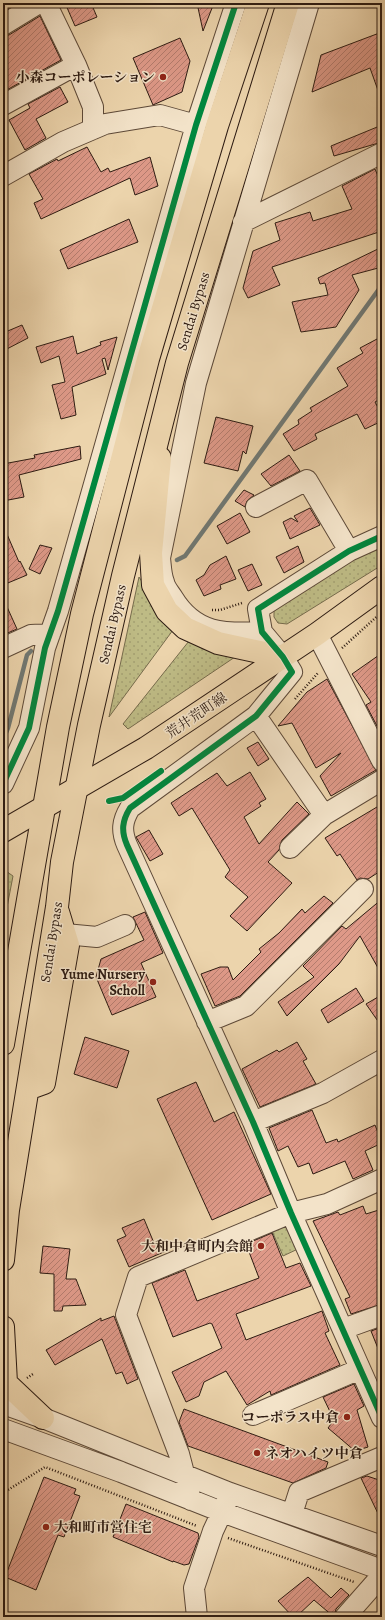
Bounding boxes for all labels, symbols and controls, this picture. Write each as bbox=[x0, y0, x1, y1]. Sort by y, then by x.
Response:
place label: 小森コーポレーション bbox=[16, 68, 155, 87]
marker: 小森コーポレーション bbox=[158, 72, 168, 82]
street label: Sendai Bypass bbox=[172, 269, 214, 353]
street label: Sendai Bypass bbox=[94, 582, 131, 666]
street label: 荒井荒町線 bbox=[162, 688, 231, 743]
street label: Sendai Bypass bbox=[36, 900, 67, 984]
place label: Yume Nursery Scholl bbox=[60, 965, 145, 1000]
marker: Yume Nursery Scholl bbox=[148, 977, 158, 987]
place label: 大和中倉町内会館 bbox=[141, 1237, 253, 1256]
marker: 大和中倉町内会館 bbox=[256, 1241, 266, 1251]
place label: コーポラス中倉 bbox=[241, 1408, 339, 1427]
marker: コーポラス中倉 bbox=[342, 1412, 352, 1422]
place label: ネオハイツ中倉 bbox=[265, 1444, 363, 1463]
marker: ネオハイツ中倉 bbox=[252, 1448, 262, 1458]
place label: 大和町市営住宅 bbox=[54, 1518, 152, 1537]
marker: 大和町市営住宅 bbox=[41, 1522, 51, 1532]

